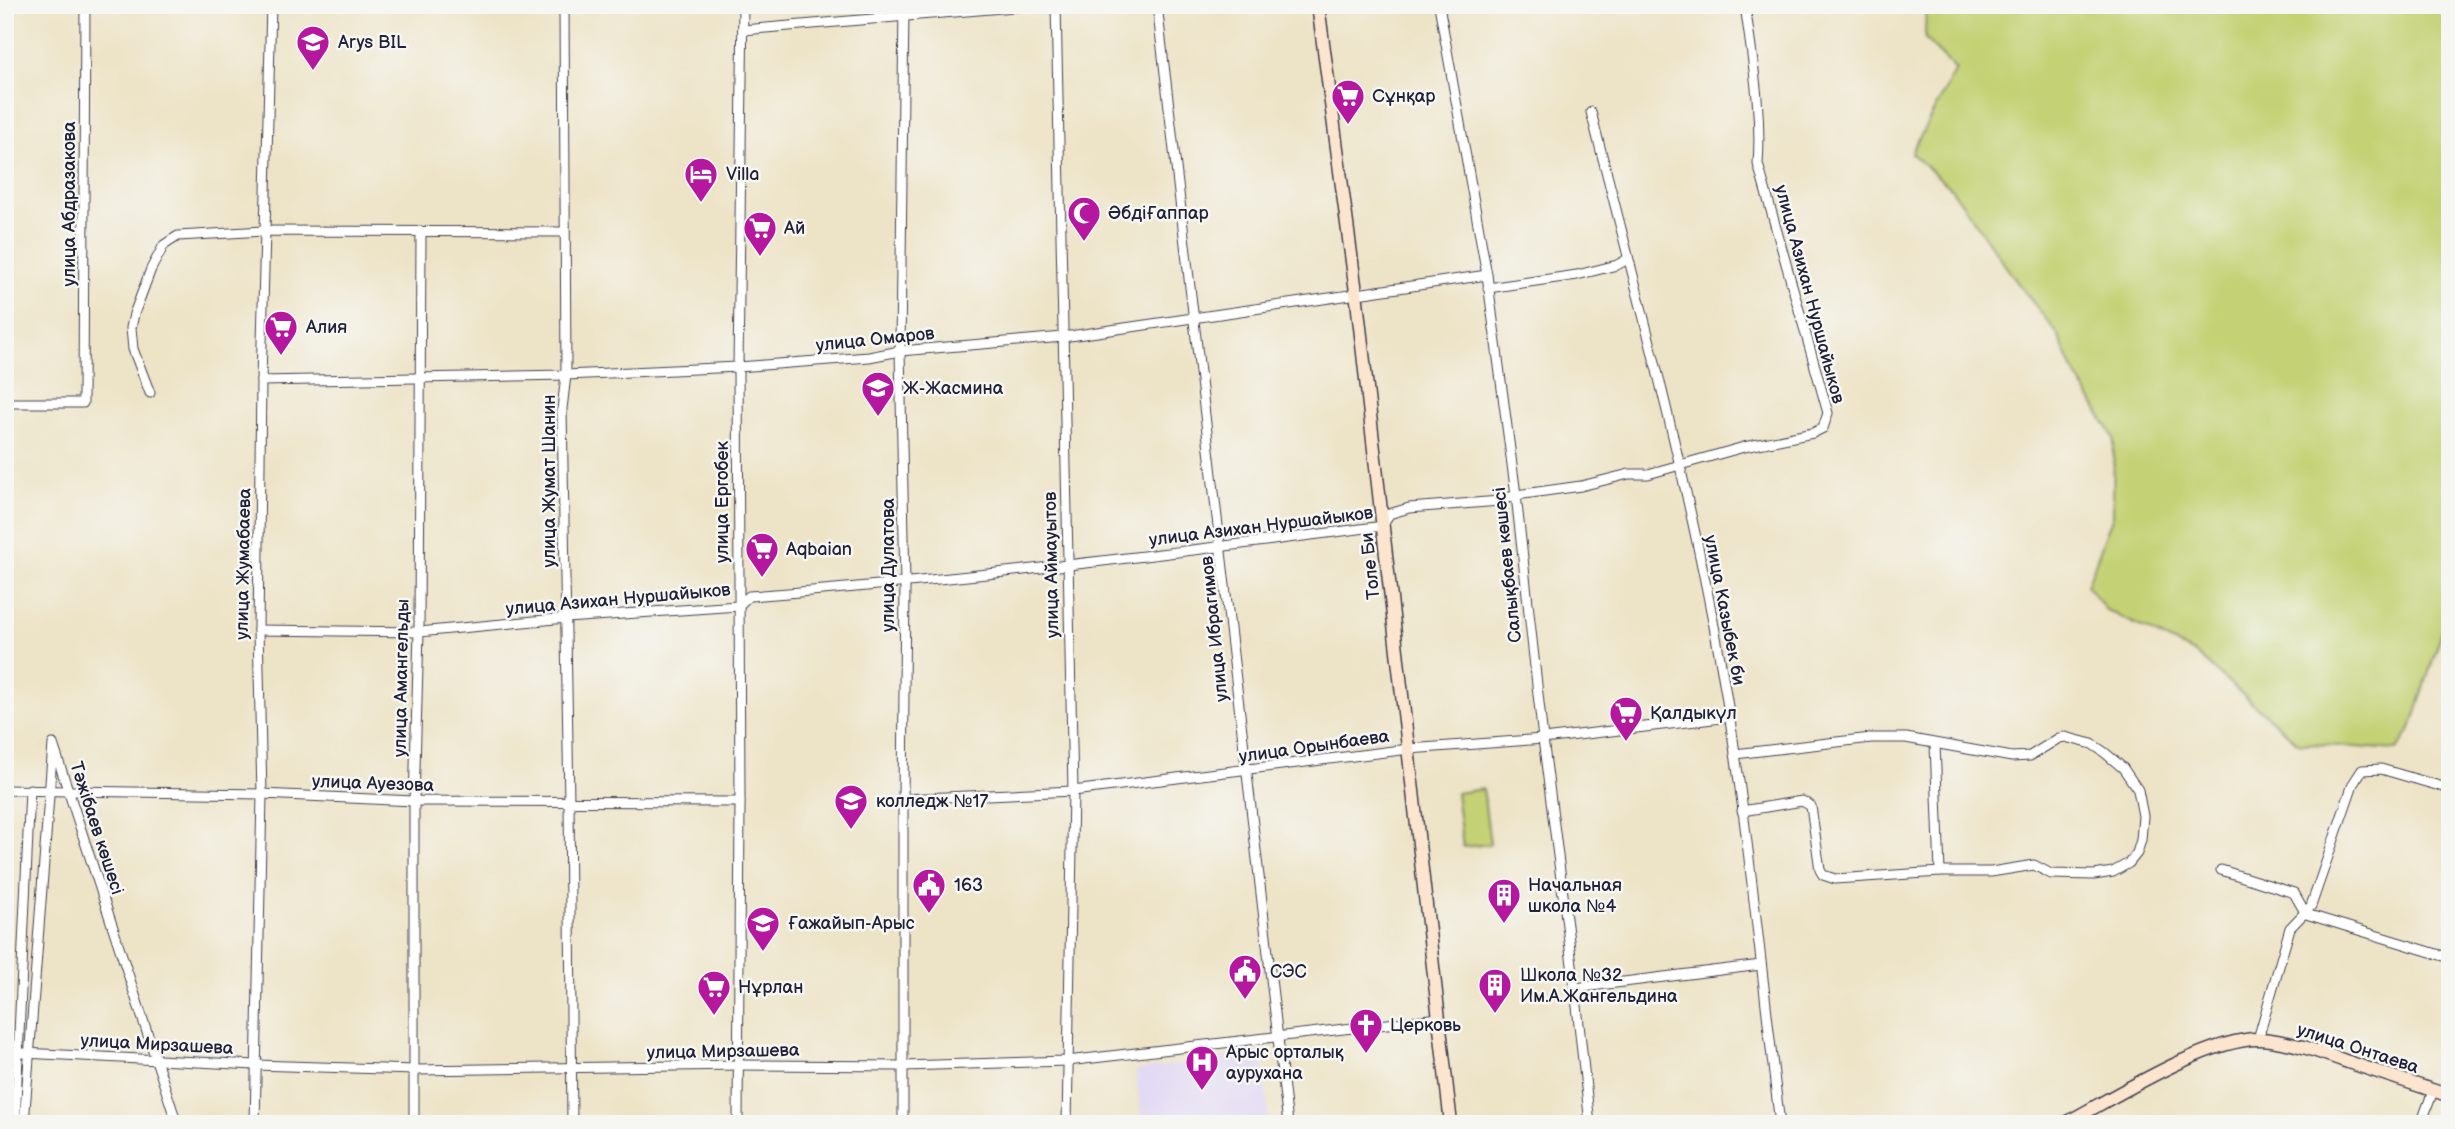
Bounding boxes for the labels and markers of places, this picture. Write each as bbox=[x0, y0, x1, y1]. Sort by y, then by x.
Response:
school or university icon: Arys BIL bbox=[294, 23, 332, 72]
place label: Arys BIL bbox=[338, 32, 407, 53]
supermarket icon: Cұнқар bbox=[1329, 77, 1367, 126]
place label: Cұнқар bbox=[1372, 86, 1435, 107]
hotel icon: Villa bbox=[682, 155, 720, 204]
place label: Villa bbox=[726, 164, 759, 185]
mosque icon: ӘбдіҒаппар bbox=[1065, 194, 1103, 243]
place label: ӘбдіҒаппар bbox=[1108, 203, 1209, 224]
supermarket icon: Ай bbox=[741, 209, 779, 258]
place label: Ай bbox=[783, 218, 805, 239]
supermarket icon: Алия bbox=[262, 308, 300, 357]
place label: Алия bbox=[305, 317, 347, 338]
school or university icon: Ж-Жасмина bbox=[859, 369, 897, 418]
place label: Ж-Жасмина bbox=[903, 378, 1004, 399]
supermarket icon: Aqbaian bbox=[743, 530, 781, 579]
place label: Aqbaian bbox=[786, 539, 852, 560]
supermarket icon: Қалдыкүл bbox=[1607, 694, 1645, 743]
place label: Қалдыкүл bbox=[1650, 703, 1737, 724]
school or university icon: колледж №17 bbox=[832, 782, 870, 831]
place label: колледж №17 bbox=[876, 791, 989, 812]
public building icon: 163 bbox=[910, 866, 948, 915]
place label: 163 bbox=[954, 875, 983, 896]
place label: Начальная школа №4 bbox=[1528, 875, 1622, 917]
building icon: Начальная школа №4 bbox=[1485, 876, 1523, 925]
school or university icon: Ғажайып-Арыс bbox=[744, 904, 782, 953]
place label: Ғажайып-Арыс bbox=[788, 913, 915, 934]
public building icon: СЭС bbox=[1226, 952, 1264, 1001]
place label: СЭС bbox=[1270, 961, 1307, 982]
place label: Школа №32 Им.А.Жангельдина bbox=[1520, 965, 1678, 1007]
building icon: Школа №32 Им.А.Жангельдина bbox=[1476, 966, 1514, 1015]
supermarket icon: Нұрлан bbox=[695, 968, 733, 1017]
place label: Нұрлан bbox=[738, 977, 803, 998]
church icon: Церковь bbox=[1347, 1006, 1385, 1055]
place label: Церковь bbox=[1390, 1015, 1461, 1036]
place label: Арыс орталық аурухана bbox=[1225, 1042, 1344, 1084]
hospital icon: Арыс орталық аурухана bbox=[1183, 1043, 1221, 1092]

